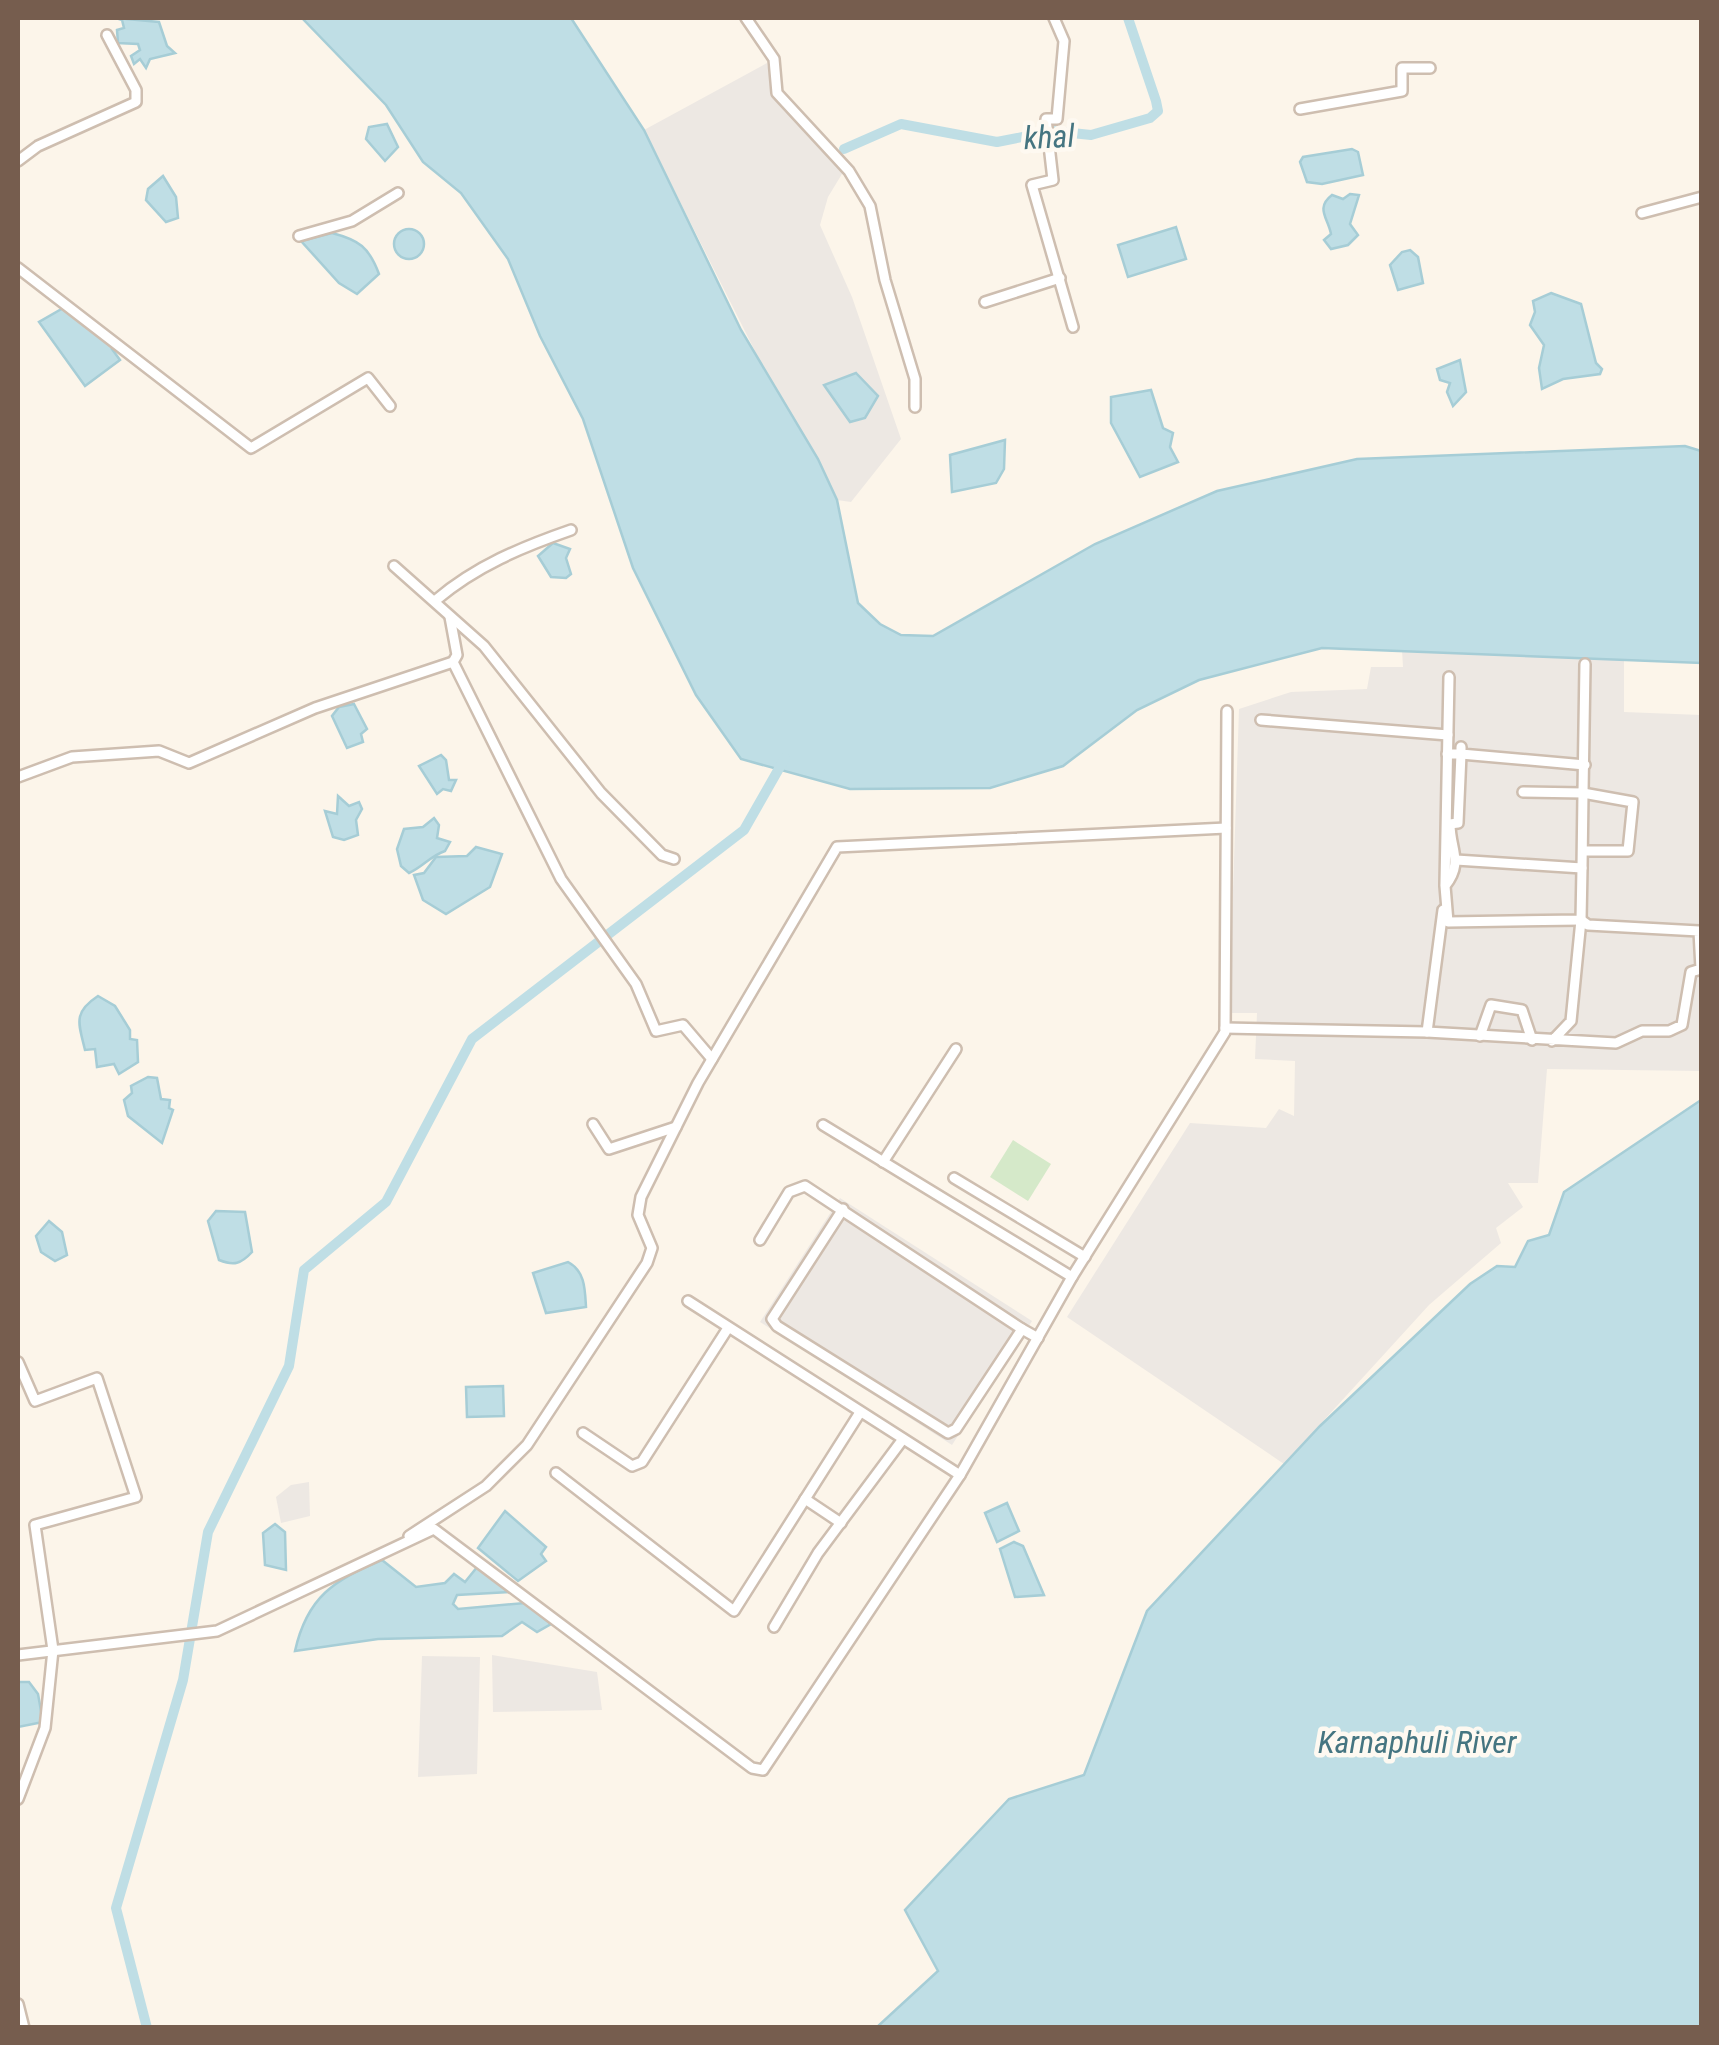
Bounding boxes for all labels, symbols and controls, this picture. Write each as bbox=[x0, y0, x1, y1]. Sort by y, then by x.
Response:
water label: khal bbox=[1023, 117, 1076, 157]
water label: Karnaphuli River bbox=[1318, 1723, 1518, 1761]

